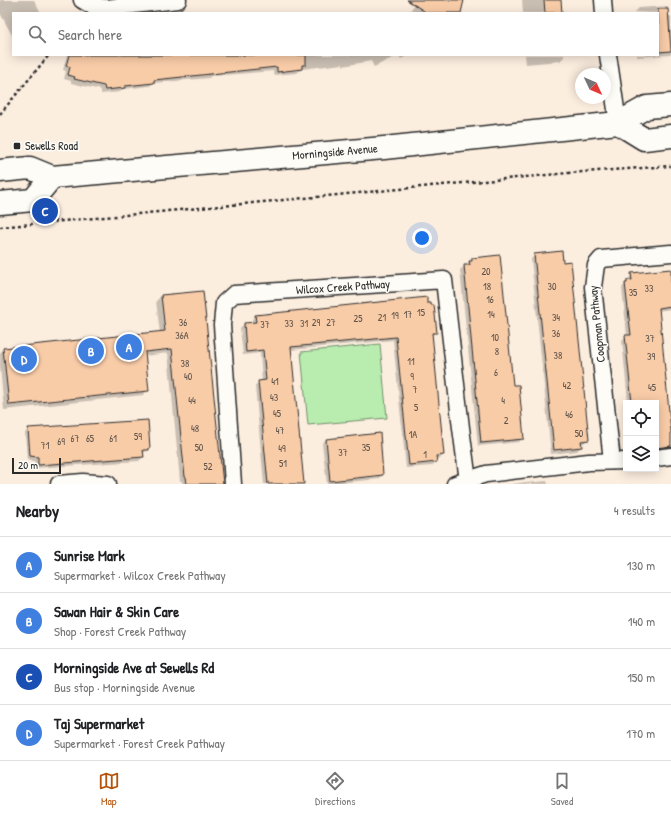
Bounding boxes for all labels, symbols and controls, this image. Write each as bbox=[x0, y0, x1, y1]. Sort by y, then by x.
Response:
search box bbox=[12, 12, 659, 56]
icon: search bbox=[26, 23, 48, 45]
text: Search here bbox=[58, 24, 122, 45]
north arrow bbox=[575, 68, 611, 104]
place label: Sewells Road bbox=[25, 137, 78, 154]
street label: Morningside Avenue bbox=[292, 139, 378, 164]
marker: Sewells Road bbox=[12, 141, 22, 151]
pin: C bbox=[32, 196, 58, 226]
your location bbox=[412, 228, 432, 248]
house number: 20 bbox=[481, 265, 491, 278]
street label: Wilcox Creek Pathway bbox=[295, 275, 391, 298]
house number: 18 bbox=[483, 280, 491, 293]
house number: 30 bbox=[548, 280, 557, 293]
house number: 33 bbox=[645, 282, 654, 295]
street label: Coopman Pathway bbox=[584, 285, 609, 363]
house number: 35 bbox=[629, 286, 638, 299]
house number: 16 bbox=[486, 293, 494, 306]
house number: 15 bbox=[417, 306, 426, 319]
house number: 17 bbox=[404, 308, 412, 321]
house number: 14 bbox=[487, 308, 495, 321]
house number: 19 bbox=[391, 309, 399, 322]
house number: 21 bbox=[378, 311, 387, 324]
house number: 34 bbox=[552, 311, 560, 324]
house number: 25 bbox=[354, 312, 363, 325]
house number: 36 bbox=[179, 316, 187, 329]
house number: 29 bbox=[312, 316, 321, 329]
house number: 27 bbox=[326, 316, 336, 329]
house number: 33 bbox=[285, 317, 294, 330]
house number: 31 bbox=[300, 317, 308, 330]
house number: 37 bbox=[260, 318, 270, 331]
house number: 36 bbox=[552, 327, 560, 340]
house number: 36A bbox=[175, 329, 189, 342]
house number: 10 bbox=[491, 331, 500, 344]
pin: A bbox=[116, 332, 142, 362]
house number: 37 bbox=[645, 332, 655, 345]
pin: B bbox=[78, 336, 104, 366]
pin: D bbox=[11, 344, 37, 374]
house number: 8 bbox=[495, 345, 499, 358]
house number: 38 bbox=[554, 349, 562, 362]
house number: 39 bbox=[647, 350, 655, 363]
house number: 11 bbox=[407, 355, 415, 368]
house number: 38 bbox=[181, 357, 189, 370]
house number: 6 bbox=[494, 366, 498, 379]
house number: 40 bbox=[184, 370, 193, 383]
house number: 9 bbox=[410, 370, 414, 383]
house number: 41 bbox=[271, 375, 279, 388]
house number: 42 bbox=[563, 379, 572, 392]
house number: 45 bbox=[648, 381, 657, 394]
house number: 7 bbox=[413, 383, 418, 396]
house number: 43 bbox=[270, 391, 279, 404]
house number: 44 bbox=[188, 394, 196, 407]
house number: 4 bbox=[501, 394, 505, 407]
map controls bbox=[623, 400, 659, 472]
button: locate bbox=[623, 400, 659, 436]
house number: 5 bbox=[414, 401, 419, 414]
house number: 45 bbox=[273, 407, 282, 420]
house number: 46 bbox=[565, 408, 573, 421]
house number: 2 bbox=[504, 414, 509, 427]
house number: 48 bbox=[191, 422, 199, 435]
house number: 47 bbox=[276, 424, 284, 437]
house number: 50 bbox=[575, 427, 584, 440]
house number: 1A bbox=[409, 428, 417, 441]
house number: 59 bbox=[134, 430, 142, 443]
house number: 67 bbox=[71, 432, 80, 445]
house number: 65 bbox=[86, 432, 95, 445]
house number: 61 bbox=[109, 432, 117, 445]
house number: 69 bbox=[57, 435, 65, 448]
button: layers bbox=[623, 436, 659, 472]
house number: 71 bbox=[41, 439, 50, 452]
house number: 50 bbox=[195, 441, 204, 454]
house number: 35 bbox=[362, 441, 371, 454]
house number: 49 bbox=[278, 442, 286, 455]
house number: 37 bbox=[338, 446, 348, 459]
house number: 1 bbox=[423, 448, 427, 461]
scale bar bbox=[12, 456, 61, 475]
house number: 51 bbox=[279, 457, 287, 470]
text: 20 m bbox=[18, 458, 38, 472]
house number: 52 bbox=[204, 460, 213, 473]
text: Nearby bbox=[16, 499, 59, 522]
text: 4 results bbox=[614, 501, 655, 519]
text: Sunrise Mark bbox=[54, 545, 125, 566]
text: A bbox=[26, 556, 32, 574]
text: 130 m bbox=[627, 556, 655, 574]
text: Supermarket · Wilcox Creek Pathway bbox=[54, 566, 226, 584]
text: Sawan Hair & Skin Care bbox=[54, 601, 179, 622]
text: B bbox=[26, 612, 32, 630]
text: 140 m bbox=[628, 612, 655, 630]
text: Shop · Forest Creek Pathway bbox=[54, 622, 186, 640]
text: Morningside Ave at Sewells Rd bbox=[54, 657, 214, 678]
text: C bbox=[25, 668, 33, 686]
text: 150 m bbox=[627, 668, 655, 686]
text: Bus stop · Morningside Avenue bbox=[54, 678, 195, 696]
text: Taj Supermarket bbox=[54, 713, 144, 734]
text: D bbox=[26, 724, 32, 742]
text: 170 m bbox=[626, 724, 655, 742]
text: Supermarket · Forest Creek Pathway bbox=[54, 734, 225, 752]
tab: Map bbox=[98, 770, 120, 808]
tab: Directions bbox=[315, 770, 356, 808]
tab: Saved bbox=[551, 770, 573, 808]

